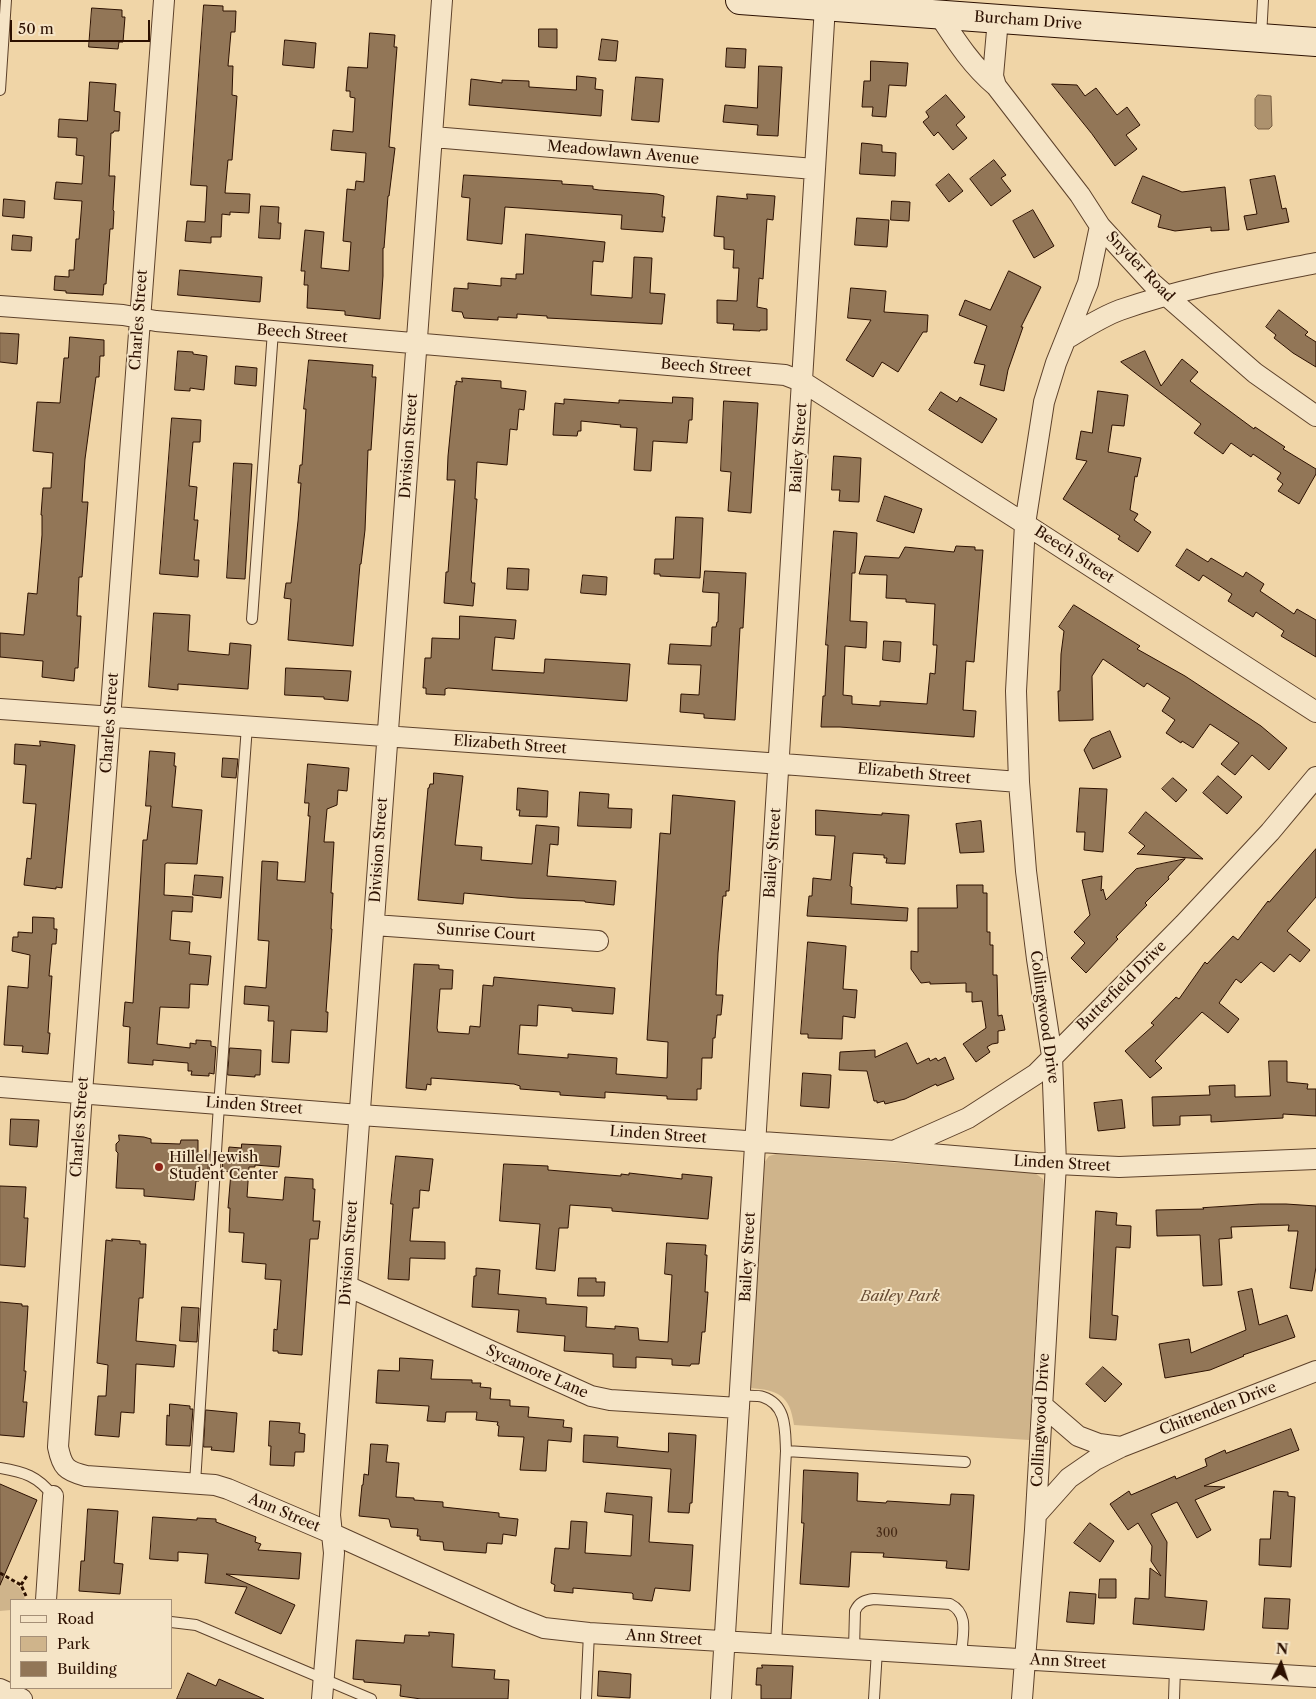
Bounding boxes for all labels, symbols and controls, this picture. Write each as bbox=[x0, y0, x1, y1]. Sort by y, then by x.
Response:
street label: Burcham Drive bbox=[974, 8, 1082, 34]
scale bar bbox=[12, 10, 152, 42]
text: 50 m bbox=[18, 19, 54, 38]
street label: Meadowlawn Avenue bbox=[546, 137, 700, 169]
street label: Snyder Road bbox=[1102, 228, 1178, 306]
street label: Charles Street bbox=[126, 269, 152, 371]
street label: Beech Street bbox=[256, 321, 348, 347]
street label: Beech Street bbox=[660, 355, 752, 381]
street label: Division Street bbox=[396, 393, 422, 499]
street label: Bailey Street bbox=[787, 402, 811, 494]
street label: Beech Street bbox=[1031, 523, 1117, 587]
street label: Charles Street bbox=[97, 672, 123, 774]
street label: Elizabeth Street bbox=[453, 732, 567, 758]
street label: Elizabeth Street bbox=[857, 760, 971, 788]
street label: Division Street bbox=[366, 797, 392, 903]
street label: Bailey Street bbox=[761, 807, 785, 899]
street label: Sunrise Court bbox=[436, 921, 536, 945]
street label: Butterfield Drive bbox=[1073, 937, 1171, 1035]
street label: Collingwood Drive bbox=[1026, 949, 1062, 1085]
street label: Charles Street bbox=[67, 1076, 93, 1178]
street label: Linden Street bbox=[205, 1094, 303, 1118]
street label: Linden Street bbox=[609, 1123, 707, 1147]
place label: Hillel Jewish Student Center bbox=[169, 1149, 278, 1184]
street label: Linden Street bbox=[1013, 1152, 1111, 1176]
marker: Hillel Jewish Student Center bbox=[153, 1161, 165, 1173]
street label: Division Street bbox=[336, 1200, 362, 1306]
street label: Bailey Street bbox=[737, 1211, 759, 1303]
park label: Bailey Park bbox=[860, 1288, 940, 1306]
street label: Sycamore Lane bbox=[483, 1341, 591, 1403]
street label: Collingwood Drive bbox=[1029, 1353, 1053, 1487]
street label: Chittenden Drive bbox=[1157, 1378, 1279, 1440]
street label: Ann Street bbox=[245, 1490, 323, 1536]
house number: 300 bbox=[876, 1527, 898, 1541]
legend bbox=[10, 1599, 172, 1689]
text: Road bbox=[57, 1609, 94, 1628]
street label: Ann Street bbox=[625, 1626, 703, 1650]
text: Park bbox=[57, 1634, 90, 1653]
north arrow bbox=[1256, 1639, 1306, 1689]
text: N bbox=[1275, 1640, 1289, 1658]
street label: Ann Street bbox=[1029, 1651, 1107, 1673]
text: Building bbox=[57, 1659, 117, 1678]

